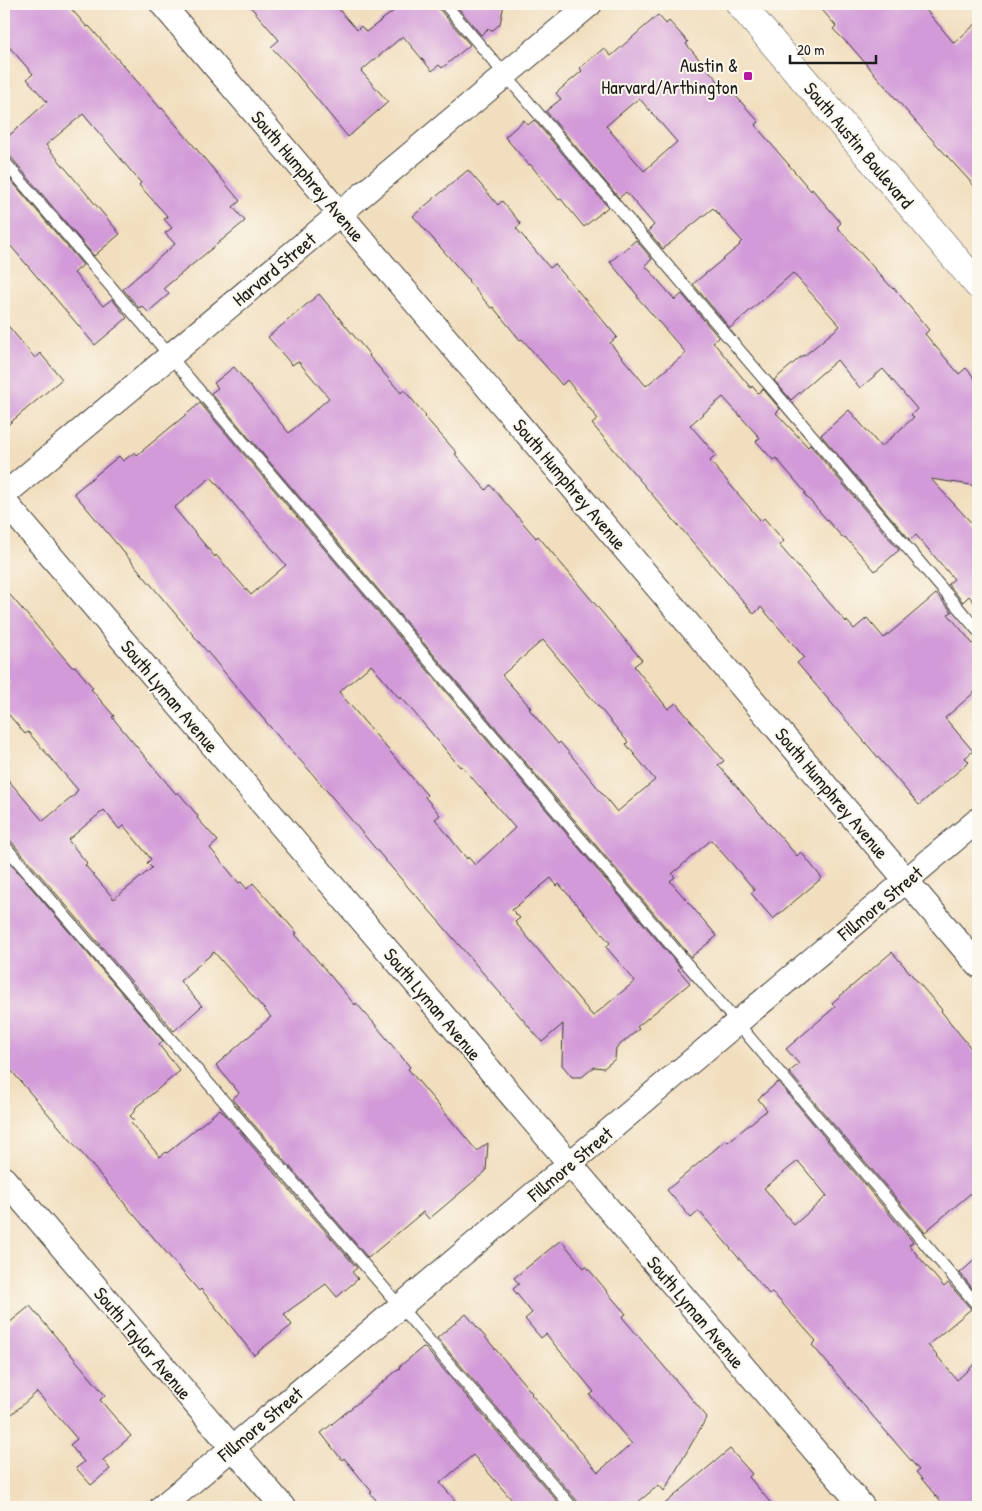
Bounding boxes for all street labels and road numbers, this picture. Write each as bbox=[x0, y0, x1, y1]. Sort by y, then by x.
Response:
street label: South Austin Boulevard bbox=[798, 76, 920, 214]
street label: South Humphrey Avenue bbox=[245, 105, 371, 247]
street label: Harvard Street bbox=[227, 226, 322, 312]
street label: South Humphrey Avenue bbox=[507, 413, 633, 555]
street label: South Lyman Avenue bbox=[115, 634, 225, 758]
street label: South Humphrey Avenue bbox=[769, 722, 895, 864]
street label: Fillmore Street bbox=[831, 859, 928, 947]
street label: South Lyman Avenue bbox=[378, 942, 488, 1066]
street label: Fillmore Street bbox=[521, 1120, 618, 1208]
street label: South Lyman Avenue bbox=[641, 1250, 751, 1374]
street label: South Taylor Avenue bbox=[88, 1281, 198, 1405]
street label: Fillmore Street bbox=[211, 1380, 308, 1468]

